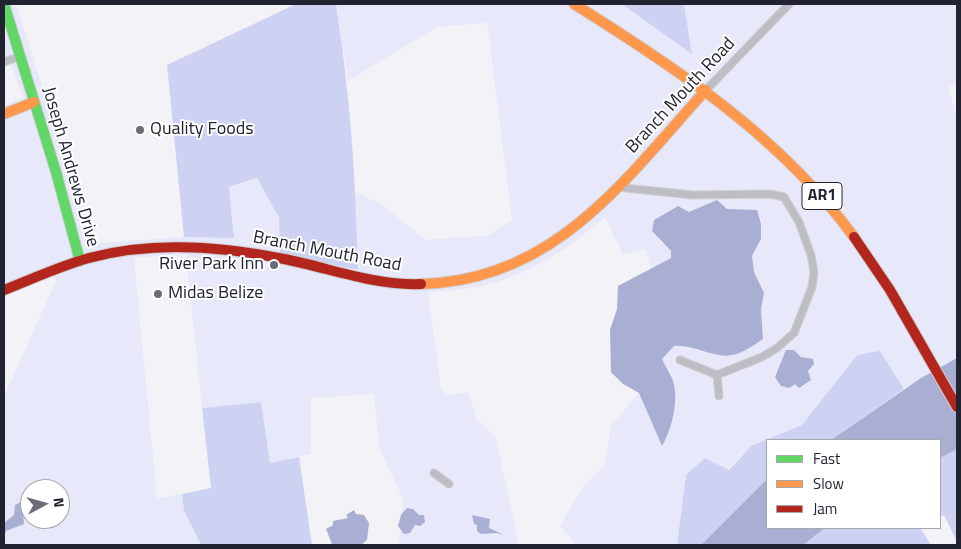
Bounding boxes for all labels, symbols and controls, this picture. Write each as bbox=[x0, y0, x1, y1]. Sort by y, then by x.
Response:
street label: Branch Mouth Road bbox=[622, 34, 740, 158]
street label: Joseph Andrews Drive bbox=[37, 84, 103, 250]
place label: Quality Foods bbox=[150, 119, 254, 141]
marker: Quality Foods bbox=[134, 124, 146, 136]
road number: AR1 bbox=[802, 182, 842, 210]
street label: Branch Mouth Road bbox=[251, 227, 403, 277]
place label: River Park Inn bbox=[159, 254, 264, 276]
marker: River Park Inn bbox=[268, 259, 280, 271]
place label: Midas Belize bbox=[168, 283, 263, 305]
marker: Midas Belize bbox=[152, 288, 164, 300]
legend bbox=[766, 439, 941, 529]
text: Fast bbox=[813, 447, 840, 470]
text: Slow bbox=[813, 472, 844, 495]
north arrow bbox=[20, 479, 70, 529]
text: N bbox=[48, 497, 70, 508]
text: Jam bbox=[813, 497, 837, 520]

